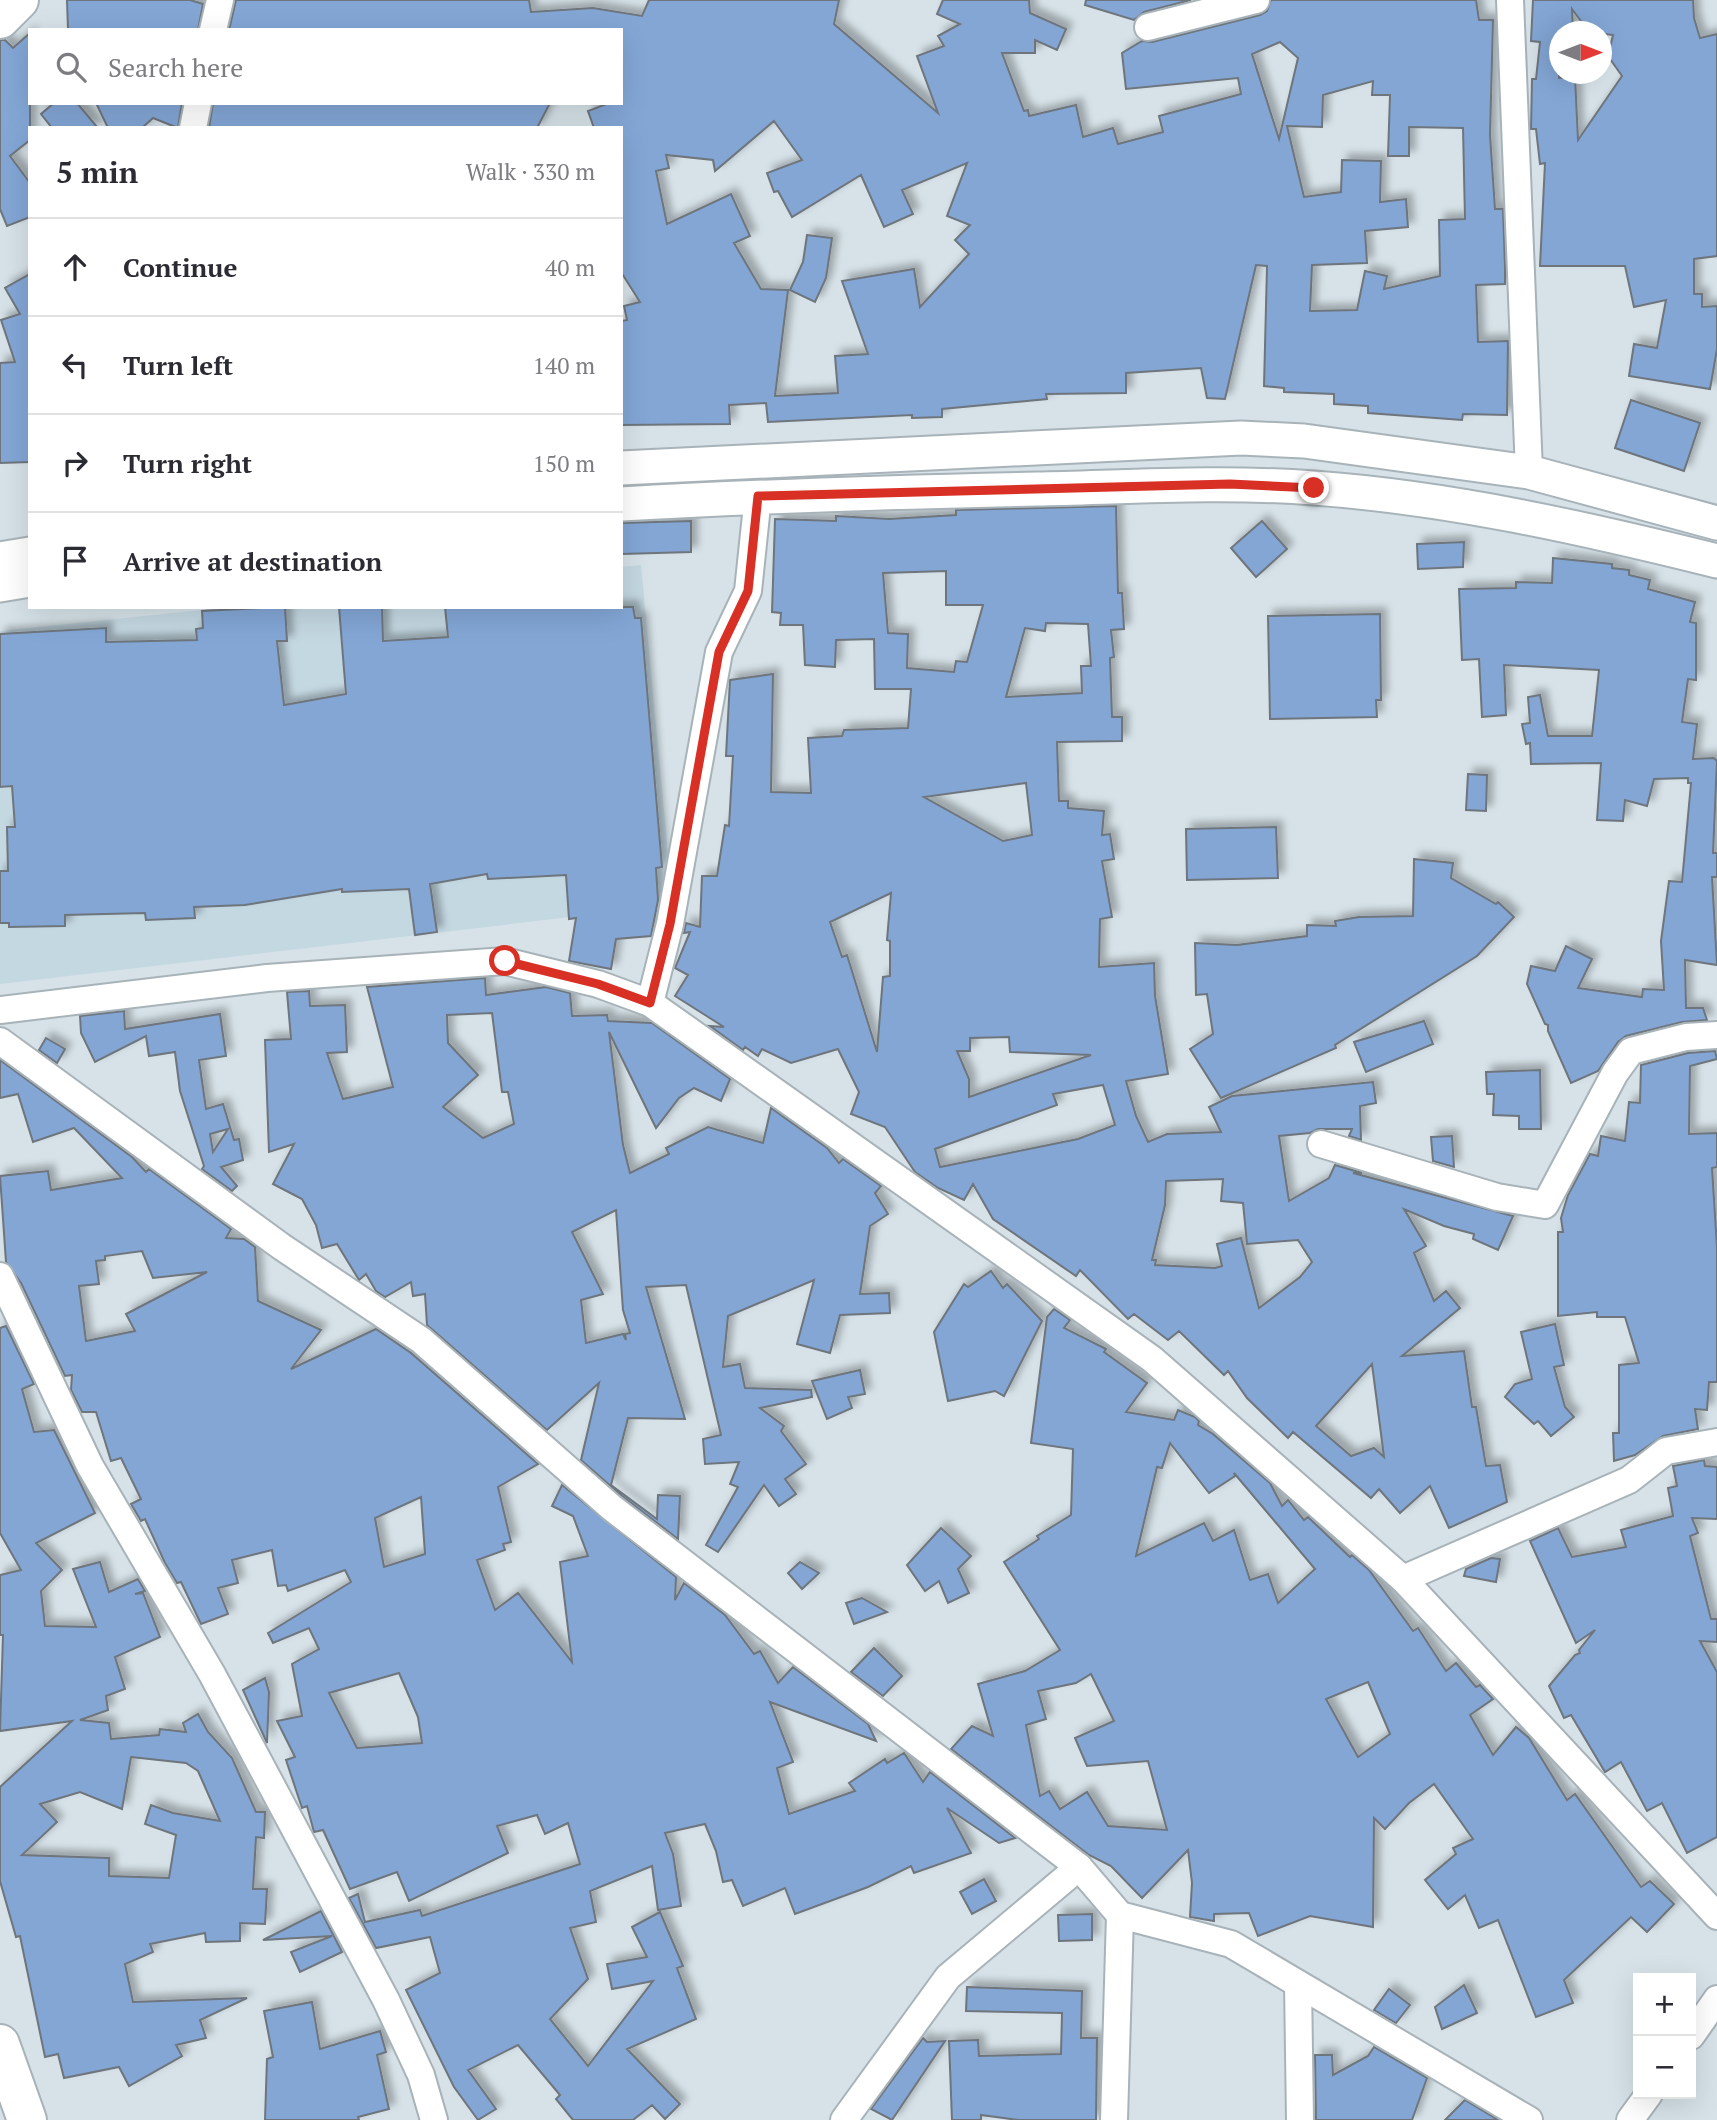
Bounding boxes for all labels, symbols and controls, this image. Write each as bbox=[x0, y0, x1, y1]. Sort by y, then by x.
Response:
north arrow bbox=[1549, 21, 1612, 84]
search box bbox=[28, 28, 623, 105]
icon: search bbox=[52, 48, 90, 86]
text: Search here bbox=[108, 50, 243, 84]
text: 5 min bbox=[56, 152, 138, 192]
text: Walk · 330 m bbox=[466, 156, 595, 187]
icon: ahead bbox=[56, 248, 94, 286]
text: Continue bbox=[123, 250, 237, 284]
text: 40 m bbox=[545, 252, 595, 283]
icon: left bbox=[56, 346, 94, 384]
text: Turn left bbox=[123, 348, 233, 382]
text: 140 m bbox=[533, 350, 595, 381]
icon: right bbox=[56, 444, 94, 482]
text: Turn right bbox=[123, 446, 252, 480]
text: 150 m bbox=[533, 448, 595, 479]
route end bbox=[1298, 472, 1329, 503]
icon: arrive bbox=[56, 542, 94, 580]
text: Arrive at destination bbox=[123, 544, 382, 578]
route start bbox=[489, 945, 520, 976]
map controls bbox=[1633, 1973, 1696, 2099]
button: + bbox=[1633, 1973, 1696, 2036]
button: − bbox=[1633, 2036, 1696, 2099]

